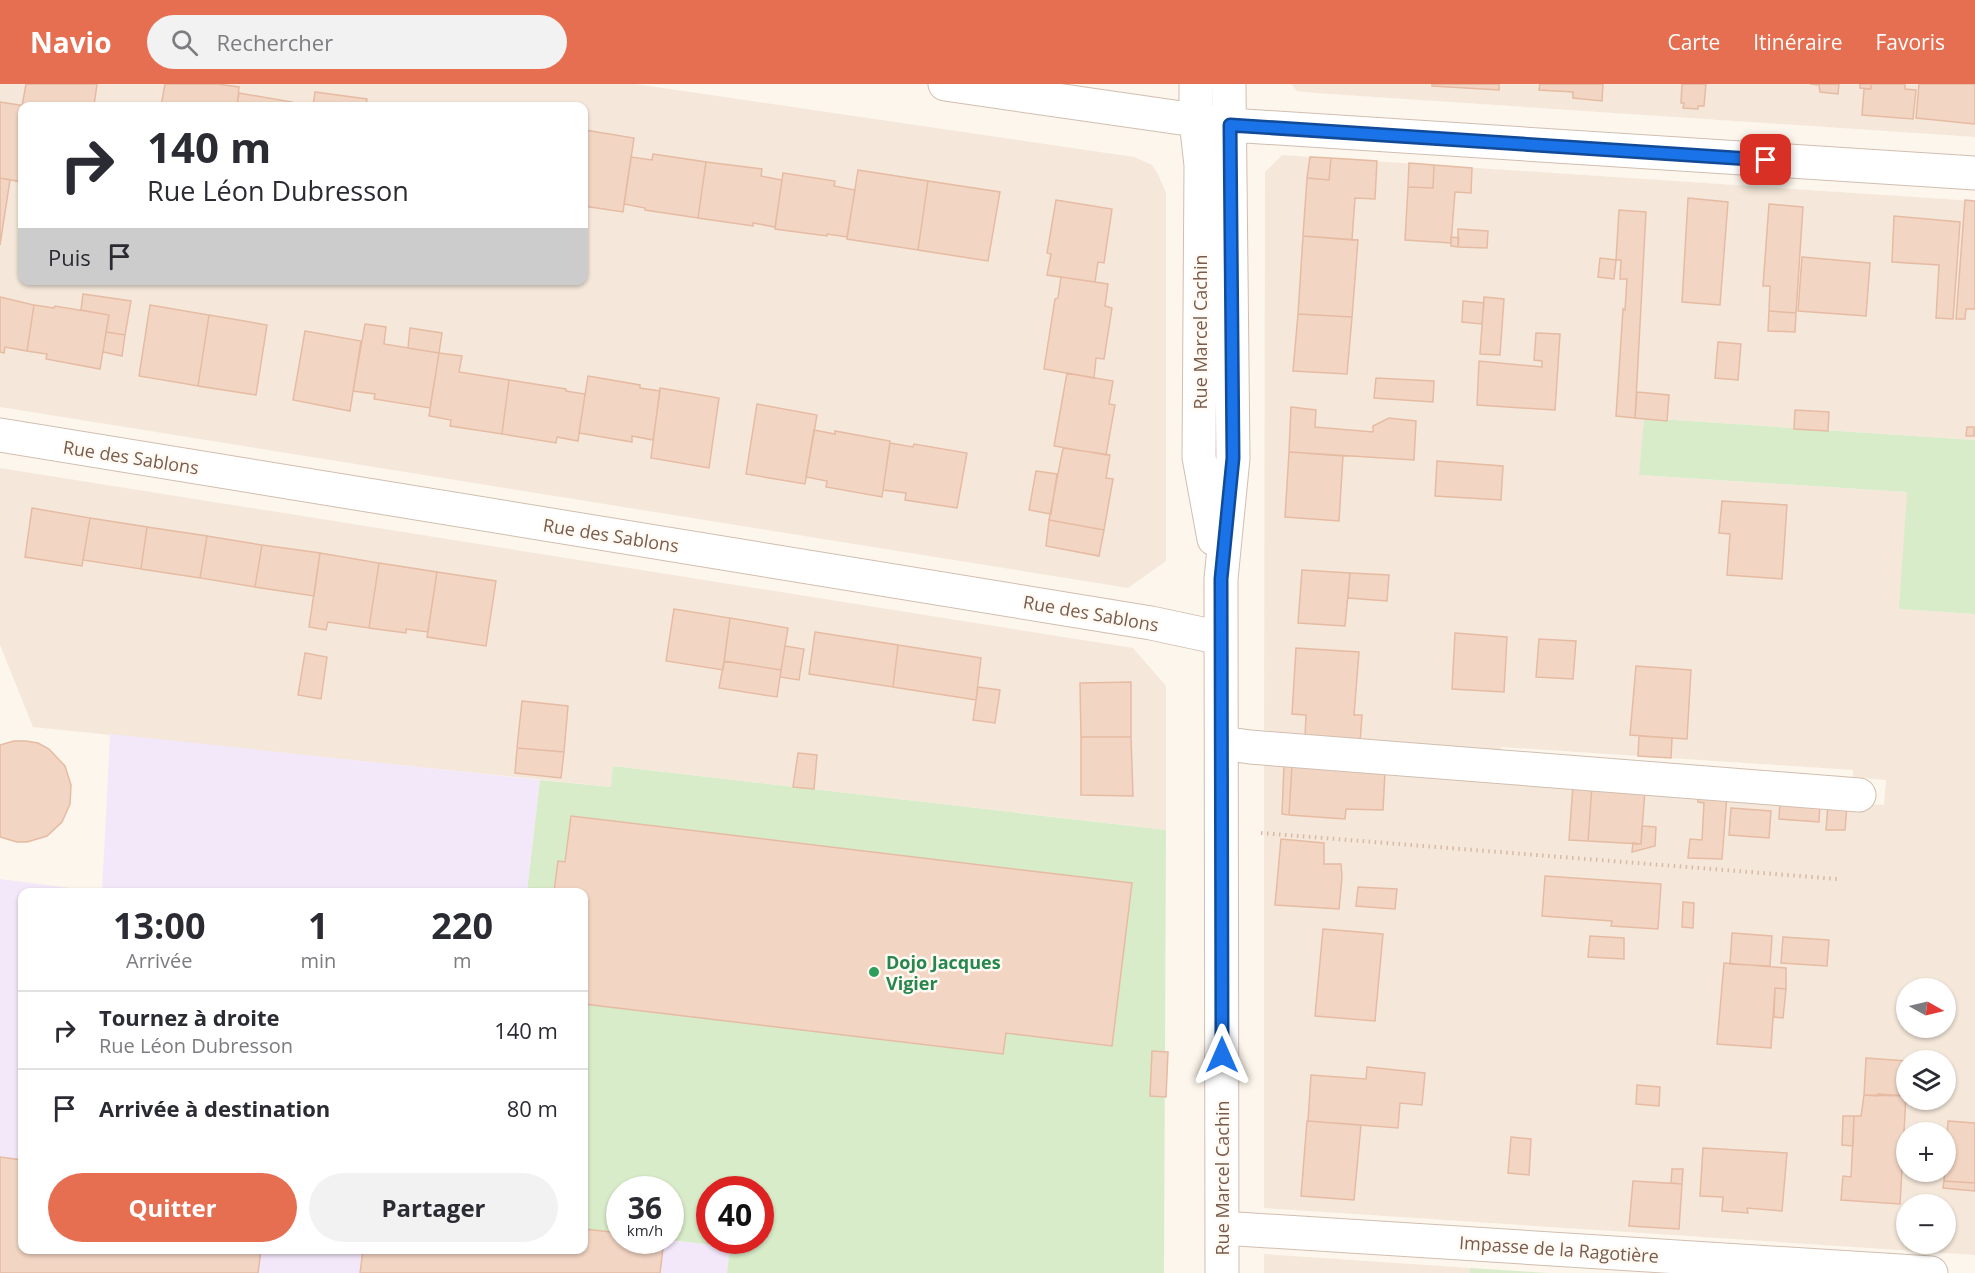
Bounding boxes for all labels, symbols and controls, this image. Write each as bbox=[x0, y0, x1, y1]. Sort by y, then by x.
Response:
search box bbox=[147, 15, 567, 69]
text: Navio bbox=[30, 23, 111, 61]
icon: search bbox=[168, 26, 201, 59]
text: Rechercher bbox=[216, 27, 333, 57]
text: Carte bbox=[1667, 28, 1720, 56]
text: Itinéraire bbox=[1753, 28, 1842, 56]
text: Favoris bbox=[1875, 28, 1945, 56]
text: 140 m bbox=[147, 118, 271, 175]
icon: right bbox=[48, 126, 126, 204]
pin bbox=[1740, 134, 1791, 185]
icon: arrive bbox=[1749, 143, 1782, 176]
text: Rue Léon Dubresson bbox=[147, 172, 409, 209]
icon: arrive bbox=[103, 240, 136, 273]
text: Puis bbox=[48, 242, 91, 272]
street label: Rue Marcel Cachin bbox=[1188, 254, 1212, 410]
street label: Rue des Sablons bbox=[61, 434, 201, 480]
street label: Rue des Sablons bbox=[541, 512, 681, 558]
street label: Rue des Sablons bbox=[1021, 589, 1161, 637]
text: 13:00 bbox=[113, 901, 206, 950]
text: 1 bbox=[308, 901, 329, 950]
text: 220 bbox=[431, 901, 493, 950]
text: Arrivée bbox=[126, 947, 192, 974]
text: min bbox=[300, 947, 336, 974]
text: m bbox=[453, 947, 471, 974]
place label: Dojo Jacques Vigier bbox=[886, 950, 1001, 995]
marker: Dojo Jacques Vigier bbox=[867, 965, 881, 979]
north arrow bbox=[1896, 978, 1956, 1038]
map controls bbox=[1896, 978, 1956, 1254]
text: Tournez à droite bbox=[99, 1002, 280, 1032]
icon: right bbox=[48, 1014, 81, 1047]
text: 140 m bbox=[494, 1015, 558, 1045]
position arrow bbox=[1190, 1023, 1254, 1087]
text: Rue Léon Dubresson bbox=[99, 1032, 293, 1059]
button: layers bbox=[1896, 1050, 1956, 1110]
icon: arrive bbox=[48, 1092, 81, 1125]
text: Arrivée à destination bbox=[99, 1093, 330, 1123]
text: 80 m bbox=[507, 1093, 558, 1123]
street label: Rue Marcel Cachin bbox=[1210, 1100, 1234, 1256]
button: + bbox=[1896, 1122, 1956, 1182]
button: Quitter bbox=[48, 1173, 297, 1242]
button: Partager bbox=[309, 1173, 558, 1242]
speed limit sign: 40 bbox=[696, 1176, 774, 1254]
text: 36 bbox=[628, 1187, 662, 1228]
button: − bbox=[1896, 1194, 1956, 1254]
text: km/h bbox=[627, 1220, 663, 1240]
street label: Impasse de la Ragotière bbox=[1458, 1230, 1660, 1268]

